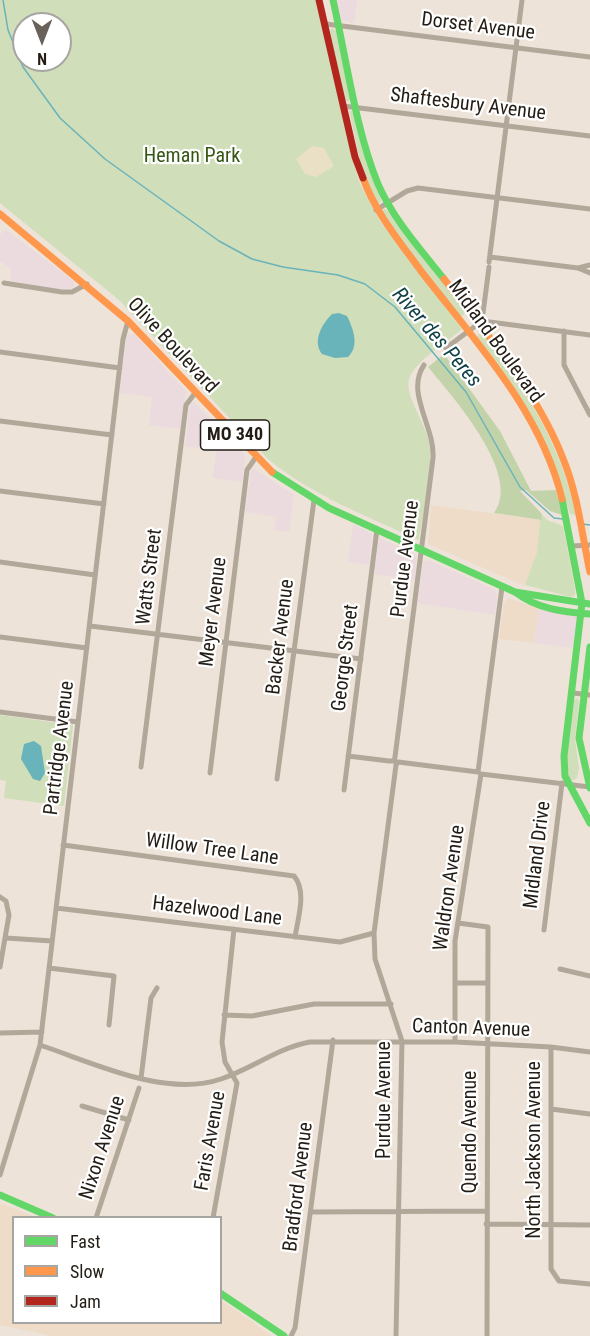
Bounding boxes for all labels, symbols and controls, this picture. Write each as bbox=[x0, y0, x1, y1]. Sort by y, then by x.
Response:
street label: Dorset Avenue bbox=[420, 8, 536, 46]
north arrow bbox=[12, 12, 72, 72]
text: N bbox=[37, 49, 47, 68]
street label: Shaftesbury Avenue bbox=[389, 84, 547, 126]
park label: Heman Park bbox=[144, 145, 240, 169]
street label: Midland Boulevard bbox=[442, 276, 548, 408]
water label: River des Peres bbox=[386, 283, 486, 393]
street label: Olive Boulevard bbox=[122, 293, 222, 399]
road number: MO 340 bbox=[200, 420, 270, 450]
street label: Purdue Avenue bbox=[387, 499, 425, 619]
street label: Watts Street bbox=[132, 527, 168, 627]
street label: Meyer Avenue bbox=[195, 556, 233, 668]
street label: Backer Avenue bbox=[262, 578, 300, 696]
street label: George Street bbox=[328, 603, 364, 713]
street label: Partridge Avenue bbox=[40, 680, 80, 816]
street label: Midland Drive bbox=[520, 800, 556, 910]
street label: Waldron Avenue bbox=[429, 824, 471, 952]
street label: Willow Tree Lane bbox=[144, 829, 280, 871]
street label: Hazelwood Lane bbox=[151, 892, 283, 932]
street label: Canton Avenue bbox=[412, 1015, 530, 1043]
street label: Purdue Avenue bbox=[373, 1041, 397, 1159]
street label: North Jackson Avenue bbox=[523, 1061, 547, 1239]
street label: Quendo Avenue bbox=[459, 1071, 483, 1193]
street label: Faris Avenue bbox=[190, 1089, 232, 1193]
street label: Nixon Avenue bbox=[75, 1093, 131, 1203]
street label: Bradford Avenue bbox=[279, 1121, 319, 1253]
legend bbox=[12, 1216, 222, 1324]
text: Fast bbox=[70, 1231, 101, 1252]
text: Slow bbox=[70, 1261, 104, 1282]
text: Jam bbox=[70, 1291, 101, 1312]

